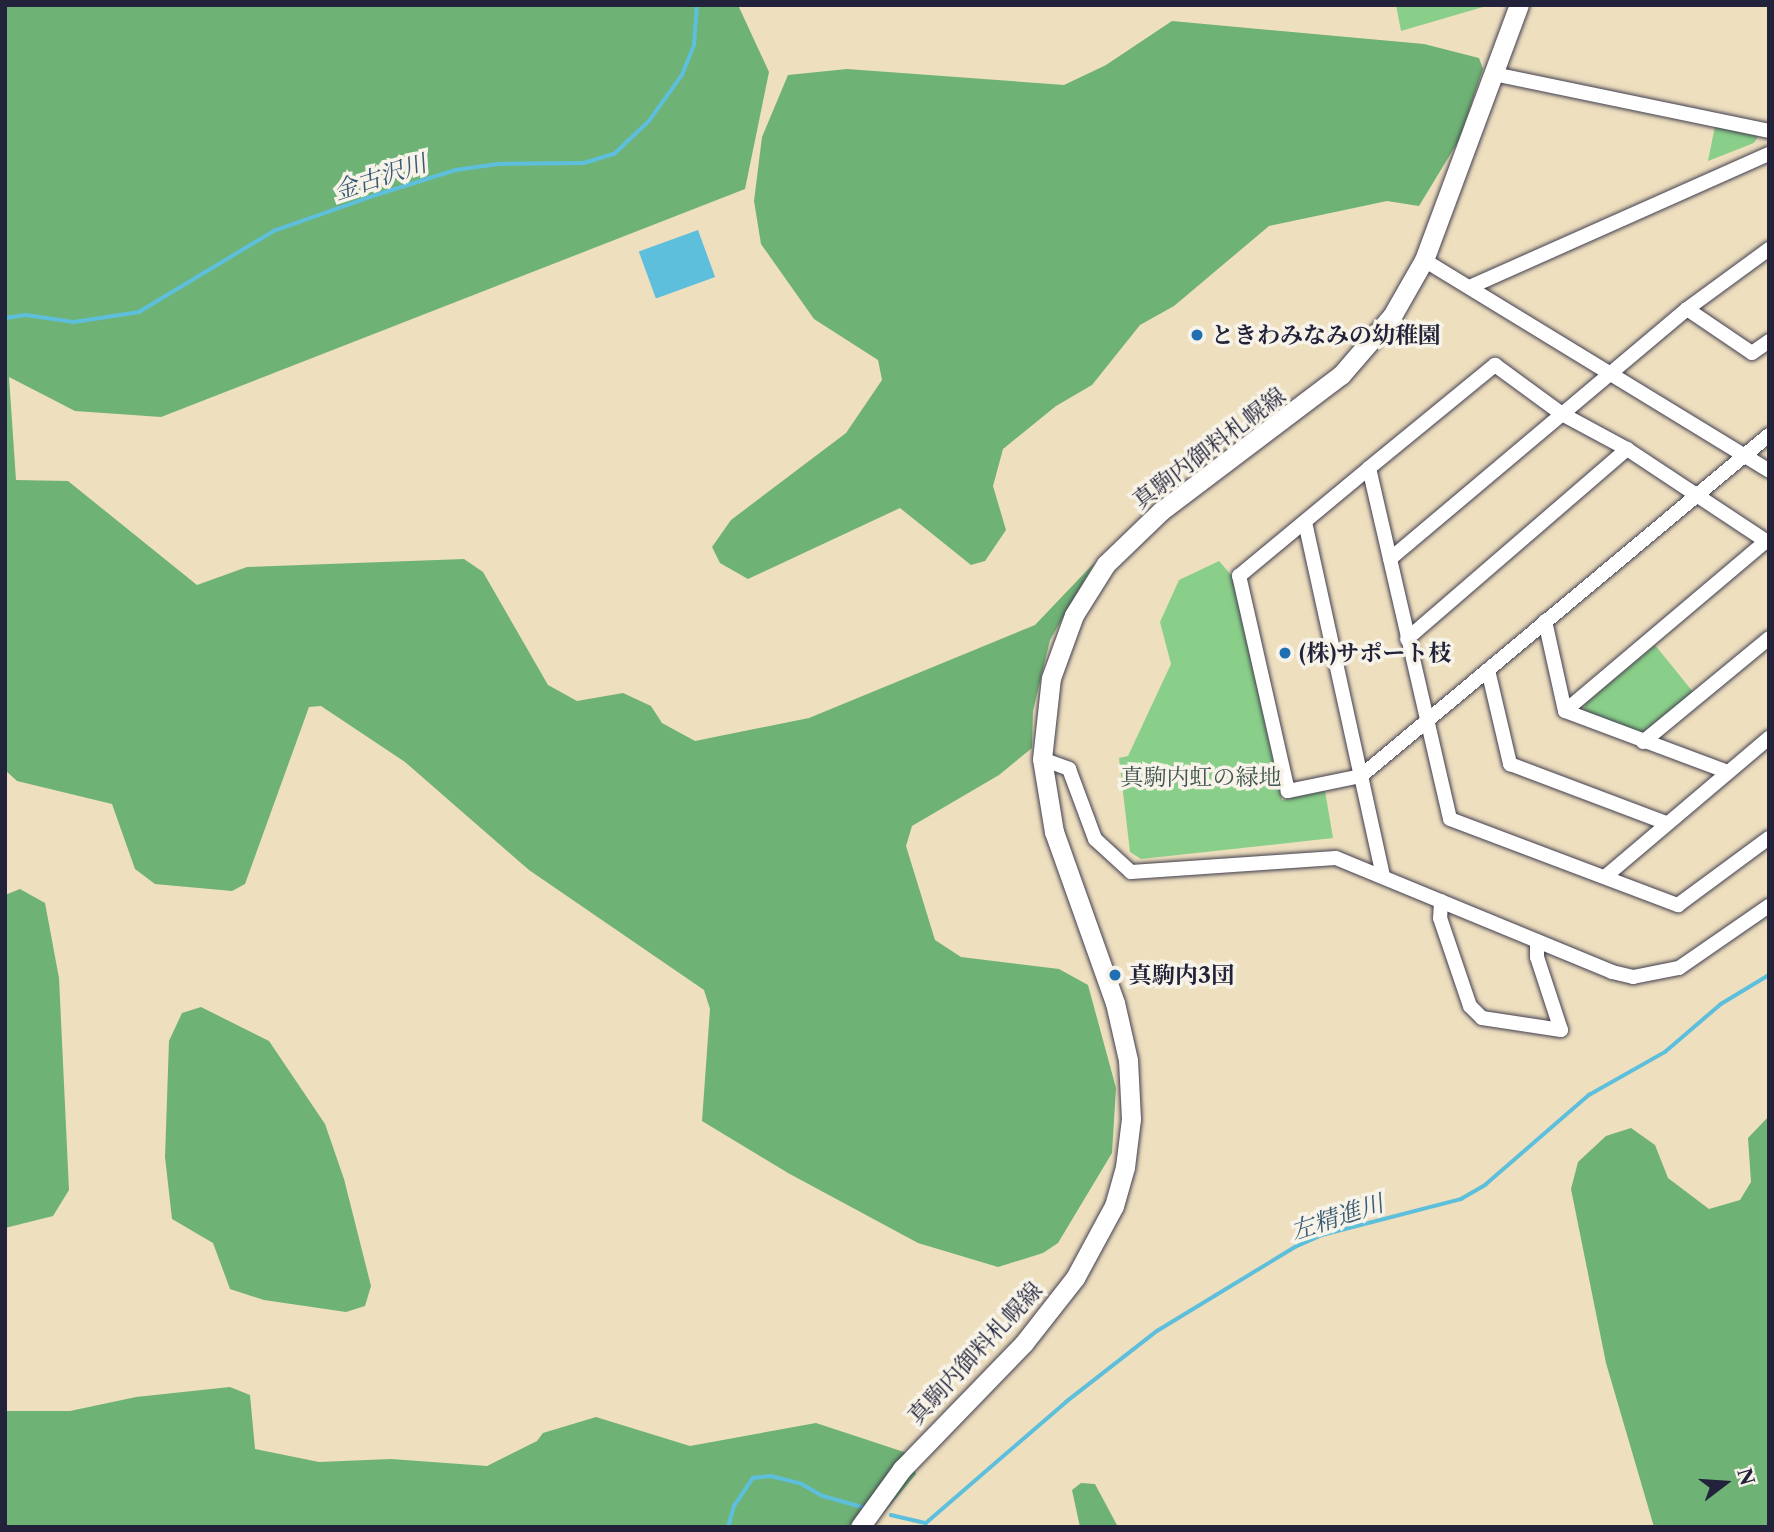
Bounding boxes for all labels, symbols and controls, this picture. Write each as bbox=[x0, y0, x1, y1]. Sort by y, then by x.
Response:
water label: 金古沢川 bbox=[330, 148, 430, 206]
place label: ときわみなみの幼稚園 bbox=[1211, 321, 1441, 349]
marker: ときわみなみの幼稚園 bbox=[1189, 327, 1205, 343]
street label: 真駒内御料札幌線 bbox=[1127, 382, 1291, 514]
place label: (株)サポート枝 bbox=[1299, 639, 1451, 667]
marker: (株)サポート枝 bbox=[1277, 645, 1293, 661]
park label: 真駒内虹の緑地 bbox=[1121, 763, 1281, 791]
place label: 真駒内3団 bbox=[1129, 961, 1234, 989]
marker: 真駒内3団 bbox=[1107, 967, 1123, 983]
water label: 左精進川 bbox=[1287, 1188, 1387, 1246]
street label: 真駒内御料札幌線 bbox=[902, 1276, 1048, 1430]
north arrow bbox=[1690, 1448, 1760, 1518]
text: N bbox=[1732, 1465, 1759, 1488]

